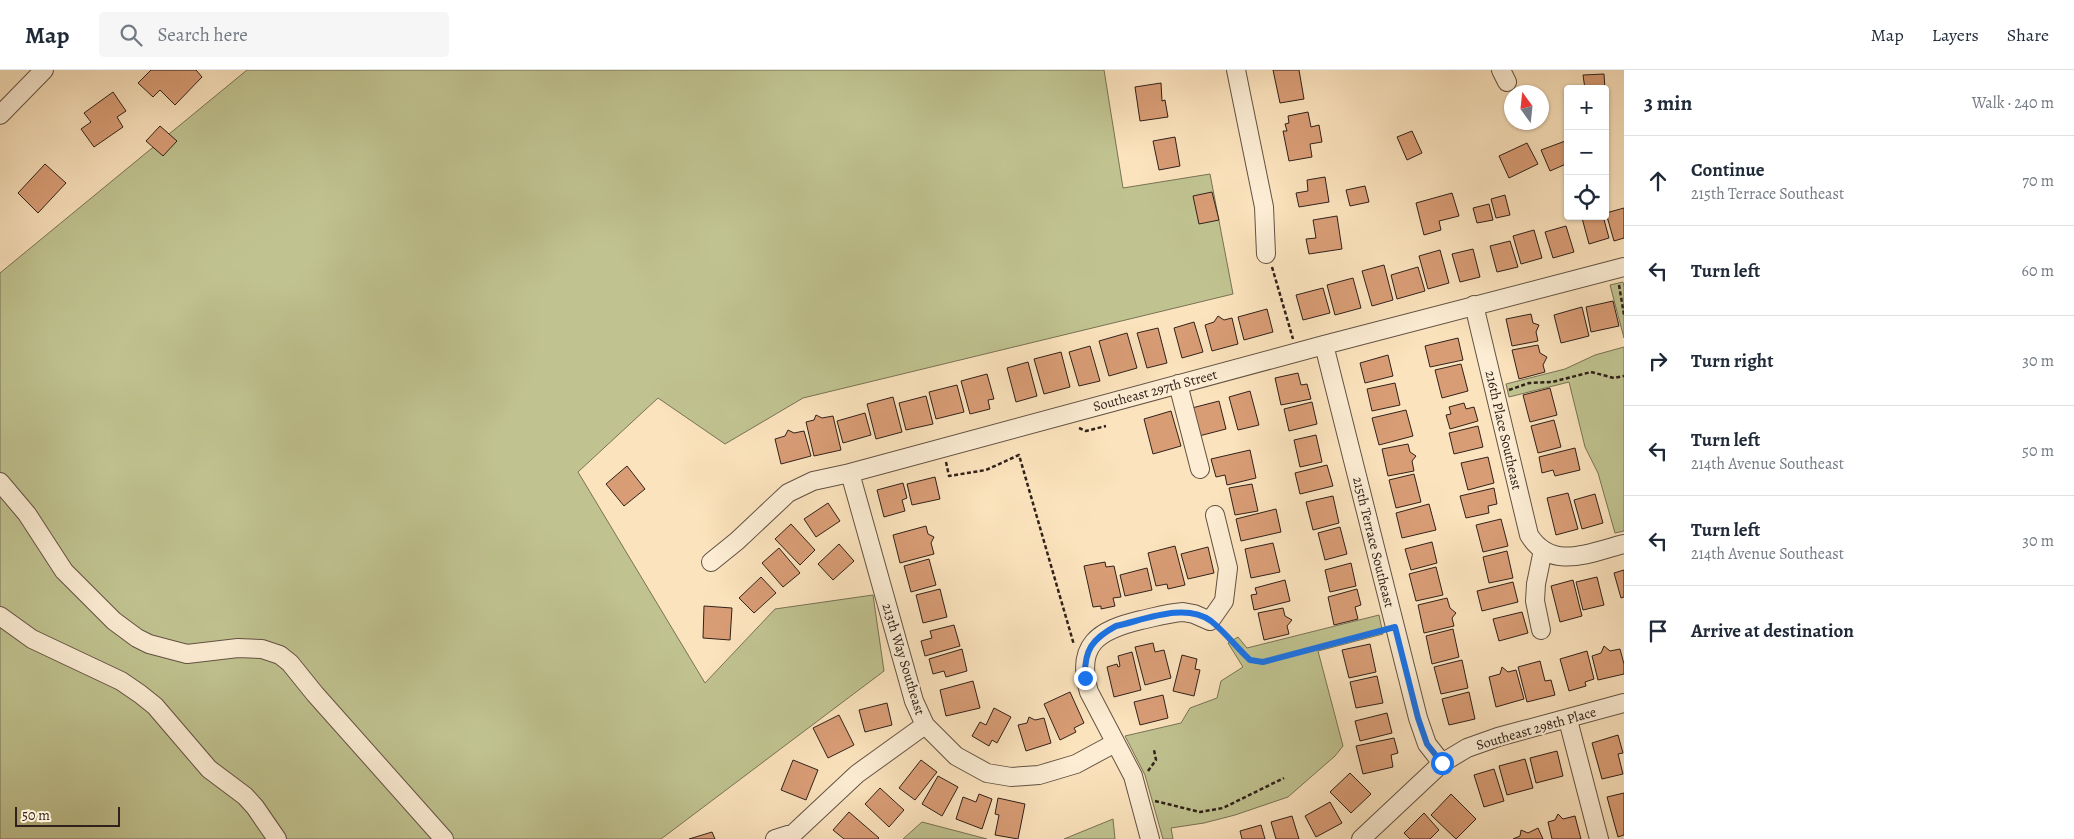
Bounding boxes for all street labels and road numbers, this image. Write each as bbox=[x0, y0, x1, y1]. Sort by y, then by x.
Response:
street label: Southeast 297th Street bbox=[1091, 365, 1220, 416]
street label: 216th Place Southeast bbox=[1481, 369, 1527, 492]
street label: 215th Terrace Southeast bbox=[1348, 475, 1399, 610]
street label: 213th Way Southeast bbox=[877, 601, 930, 718]
street label: Southeast 298th Place bbox=[1474, 702, 1598, 755]

